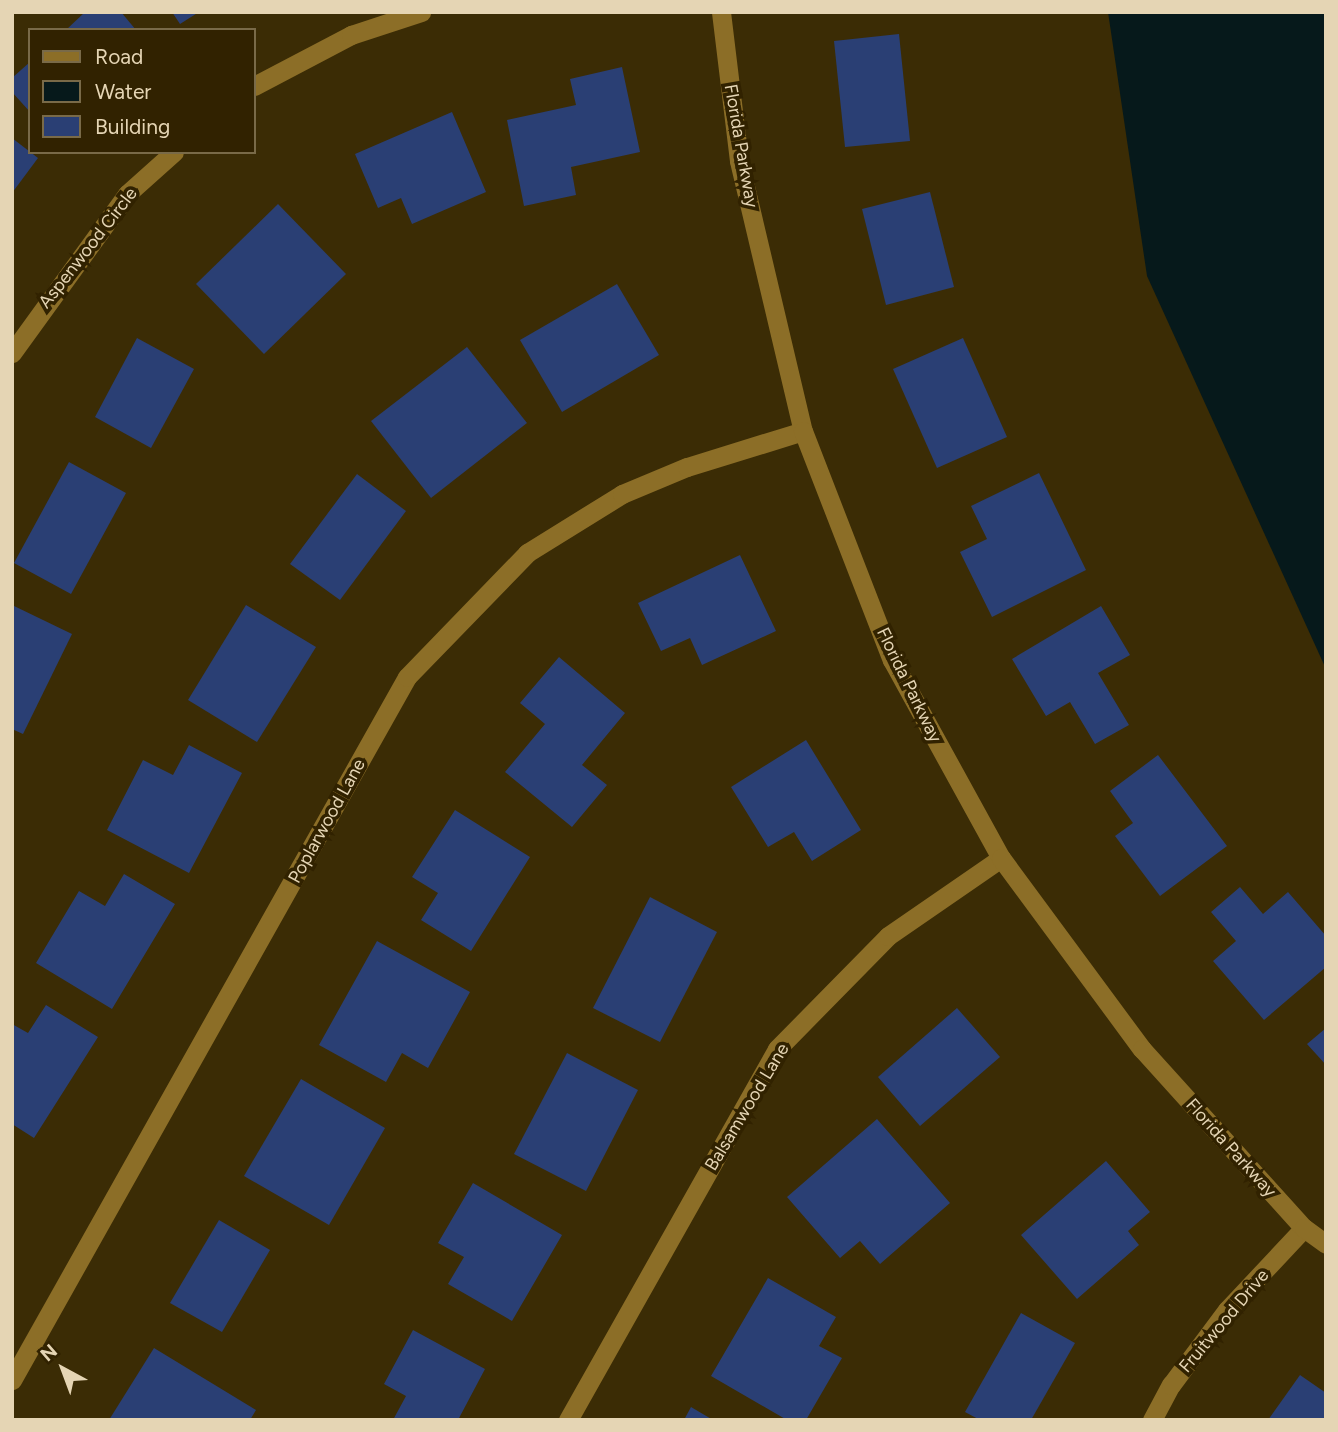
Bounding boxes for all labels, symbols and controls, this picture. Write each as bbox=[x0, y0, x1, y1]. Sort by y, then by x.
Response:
legend bbox=[28, 28, 256, 154]
text: Road bbox=[95, 44, 143, 69]
text: Water bbox=[95, 79, 151, 104]
street label: Florida Parkway bbox=[719, 82, 763, 210]
text: Building bbox=[95, 114, 170, 139]
street label: Aspenwood Circle bbox=[34, 183, 142, 313]
street label: Florida Parkway bbox=[872, 624, 946, 746]
street label: Poplarwood Lane bbox=[284, 755, 370, 887]
street label: Balsamwood Lane bbox=[700, 1039, 794, 1175]
street label: Florida Parkway bbox=[1181, 1094, 1281, 1202]
street label: Fruitwood Drive bbox=[1175, 1265, 1273, 1377]
north arrow bbox=[28, 1334, 98, 1404]
text: N bbox=[36, 1339, 62, 1366]

